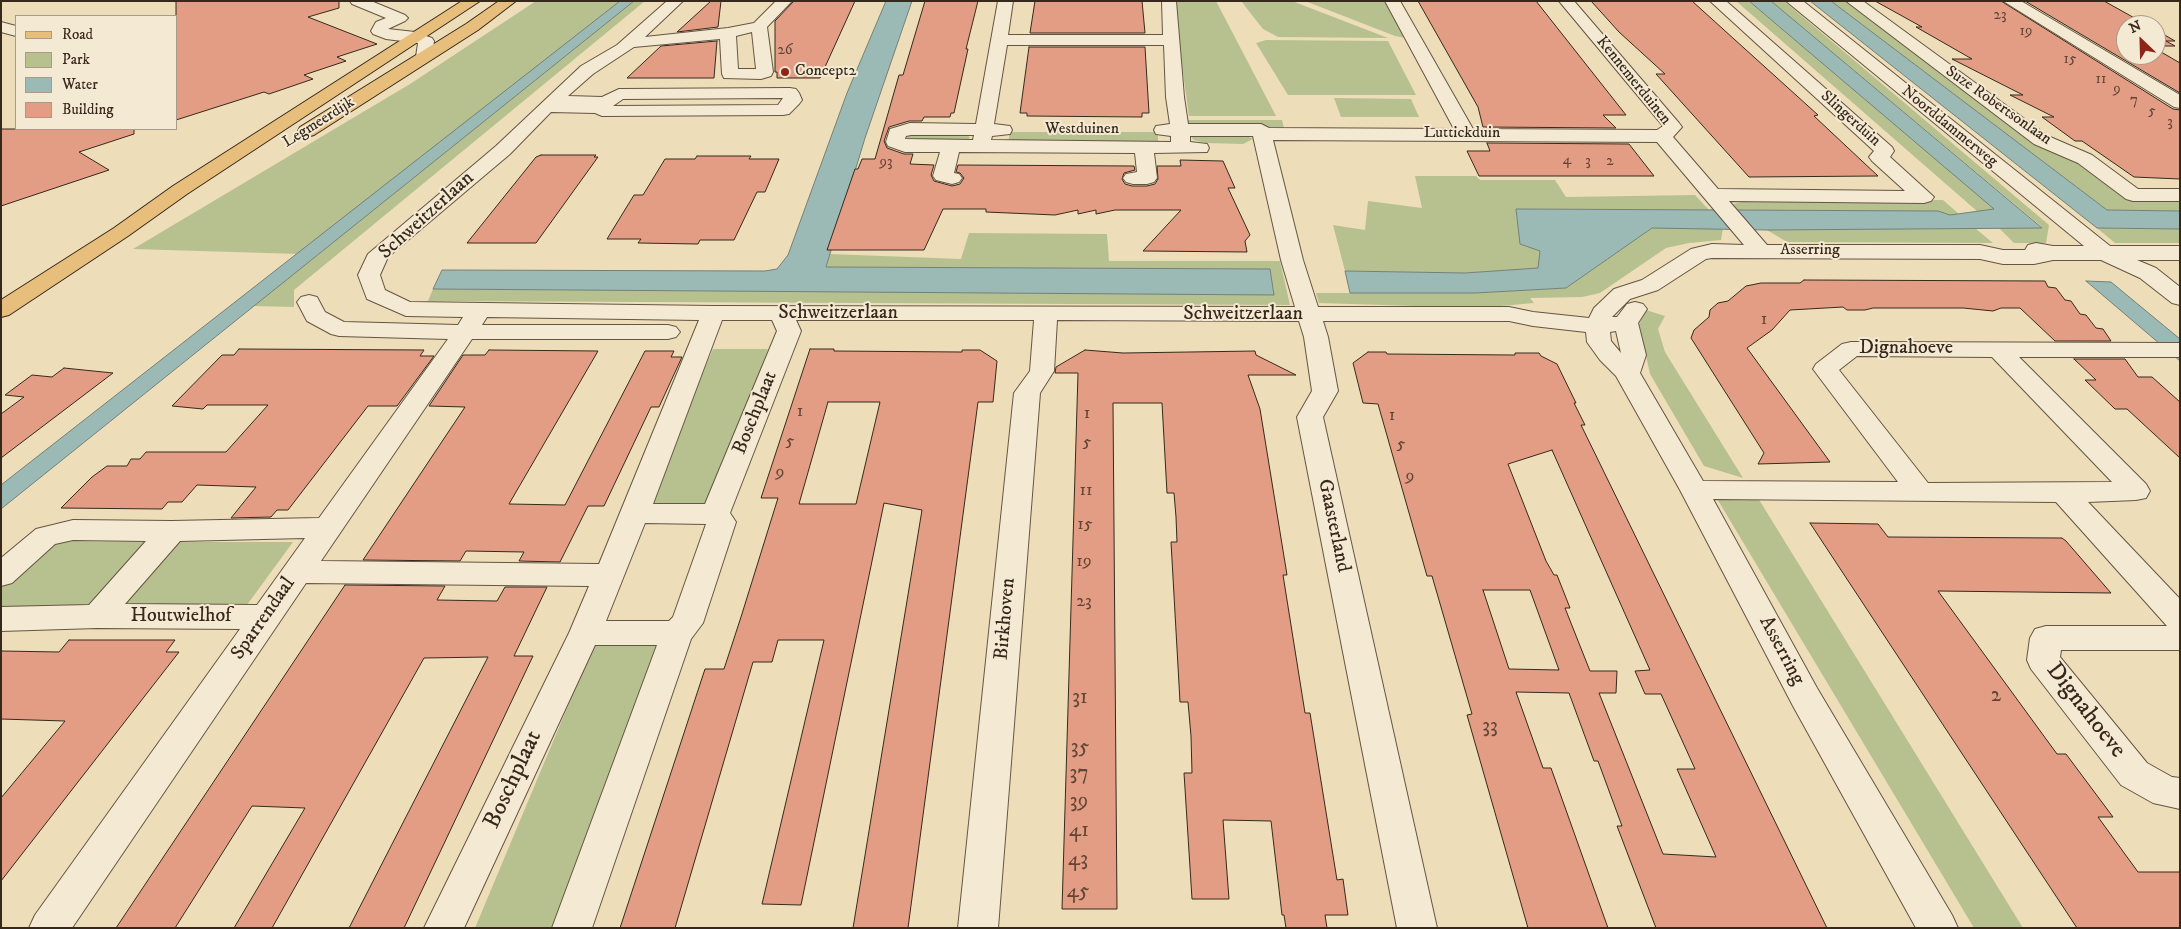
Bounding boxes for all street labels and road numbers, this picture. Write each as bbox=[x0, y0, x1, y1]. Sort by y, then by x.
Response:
street label: Kennemerduinen bbox=[1591, 33, 1675, 129]
street label: Suze Robertsonlaan bbox=[1941, 62, 2055, 150]
street label: Noorddammerweg bbox=[1897, 82, 2001, 172]
street label: Slingerduin bbox=[1816, 87, 1884, 151]
street label: Legmeerdijk bbox=[280, 93, 358, 153]
street label: Westduinen bbox=[1045, 120, 1119, 140]
street label: Luttickduin bbox=[1424, 124, 1500, 144]
street label: Schweitzerlaan bbox=[374, 167, 480, 265]
street label: Asserring bbox=[1780, 241, 1840, 261]
street label: Schweitzerlaan bbox=[778, 302, 898, 326]
street label: Schweitzerlaan bbox=[1183, 303, 1303, 327]
street label: Dignahoeve bbox=[1859, 337, 1953, 361]
street label: Boschplaat bbox=[728, 368, 784, 458]
street label: Gaasterland bbox=[1311, 477, 1355, 575]
street label: Sparrendaal bbox=[227, 573, 301, 665]
street label: Birkhoven bbox=[990, 577, 1022, 661]
street label: Houtwielhof bbox=[131, 605, 231, 629]
street label: Asserring bbox=[1753, 612, 1809, 690]
street label: Dignahoeve bbox=[2039, 658, 2131, 764]
street label: Boschplaat bbox=[479, 726, 549, 834]

